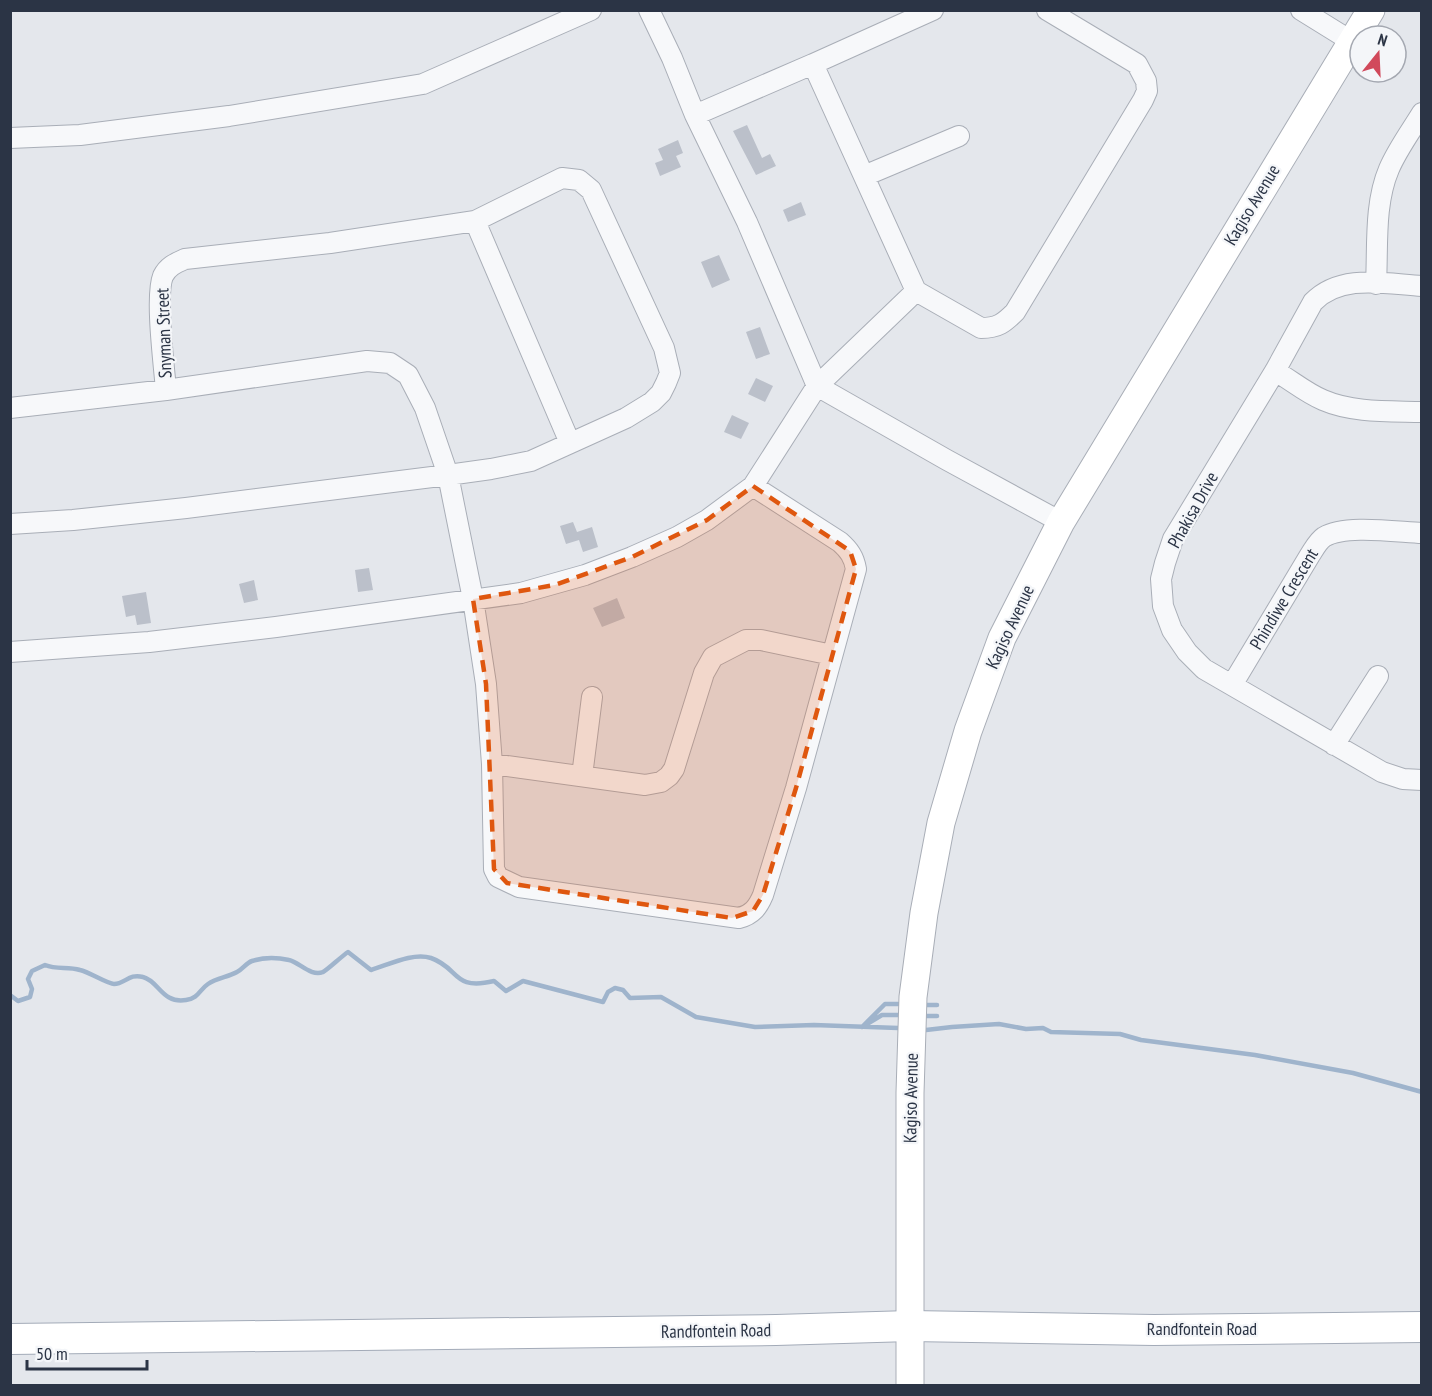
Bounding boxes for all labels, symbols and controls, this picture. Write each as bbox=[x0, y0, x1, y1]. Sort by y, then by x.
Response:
north arrow bbox=[1348, 24, 1408, 84]
text: N bbox=[1375, 29, 1390, 51]
street label: Kagiso Avenue bbox=[1219, 160, 1285, 249]
street label: Snyman Street bbox=[150, 287, 177, 379]
street label: Phakisa Drive bbox=[1162, 467, 1223, 552]
street label: Phindiwe Crescent bbox=[1244, 544, 1323, 654]
street label: Kagiso Avenue bbox=[980, 581, 1039, 672]
street label: Kagiso Avenue bbox=[898, 1053, 923, 1143]
street label: Randfontein Road bbox=[1147, 1317, 1257, 1340]
street label: Randfontein Road bbox=[661, 1318, 771, 1343]
scale bar bbox=[27, 1333, 147, 1371]
text: 50 m bbox=[36, 1342, 68, 1365]

